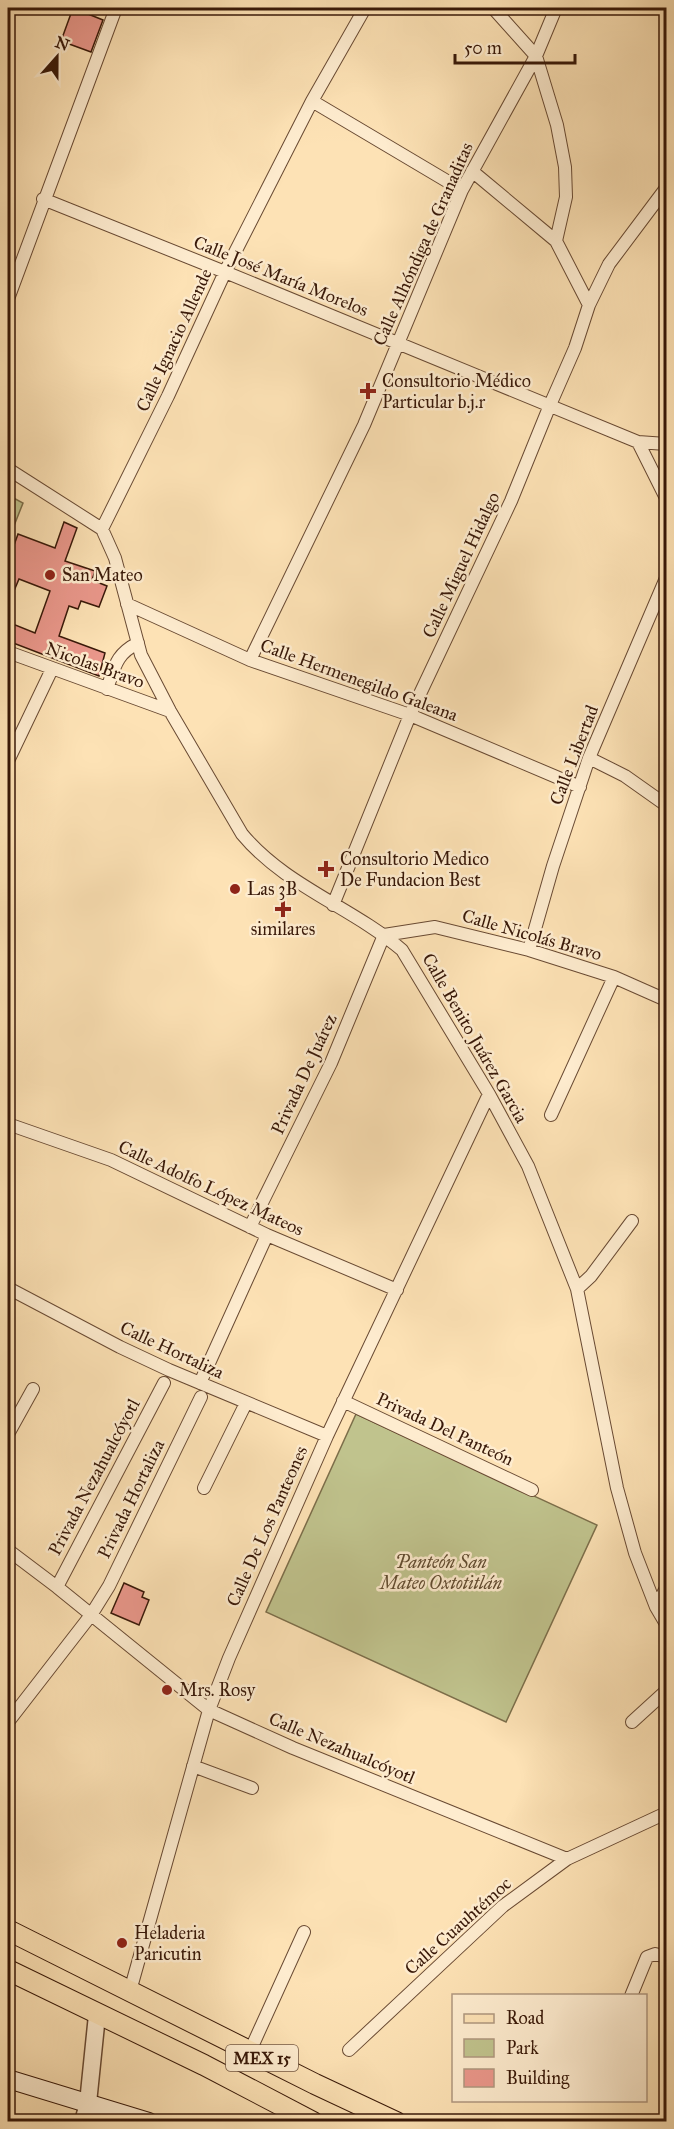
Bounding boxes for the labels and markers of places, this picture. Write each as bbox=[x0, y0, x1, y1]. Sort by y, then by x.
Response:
place label: Consultorio Médico Particular b.j.r bbox=[382, 370, 531, 413]
marker: Consultorio Médico Particular b.j.r bbox=[359, 382, 377, 400]
place label: San Mateo bbox=[62, 564, 143, 586]
marker: San Mateo bbox=[43, 568, 57, 582]
place label: Consultorio Medico De Fundacion Best bbox=[340, 848, 489, 891]
marker: Consultorio Medico De Fundacion Best bbox=[317, 860, 335, 878]
place label: Las 3B bbox=[247, 878, 297, 900]
marker: Las 3B bbox=[228, 882, 242, 896]
marker: similares bbox=[276, 902, 290, 916]
place label: similares bbox=[251, 918, 315, 940]
place label: Mrs. Rosy bbox=[179, 1679, 256, 1701]
marker: Mrs. Rosy bbox=[160, 1683, 174, 1697]
place label: Heladeria Paricutin bbox=[134, 1922, 206, 1965]
marker: Heladeria Paricutin bbox=[115, 1936, 129, 1950]

